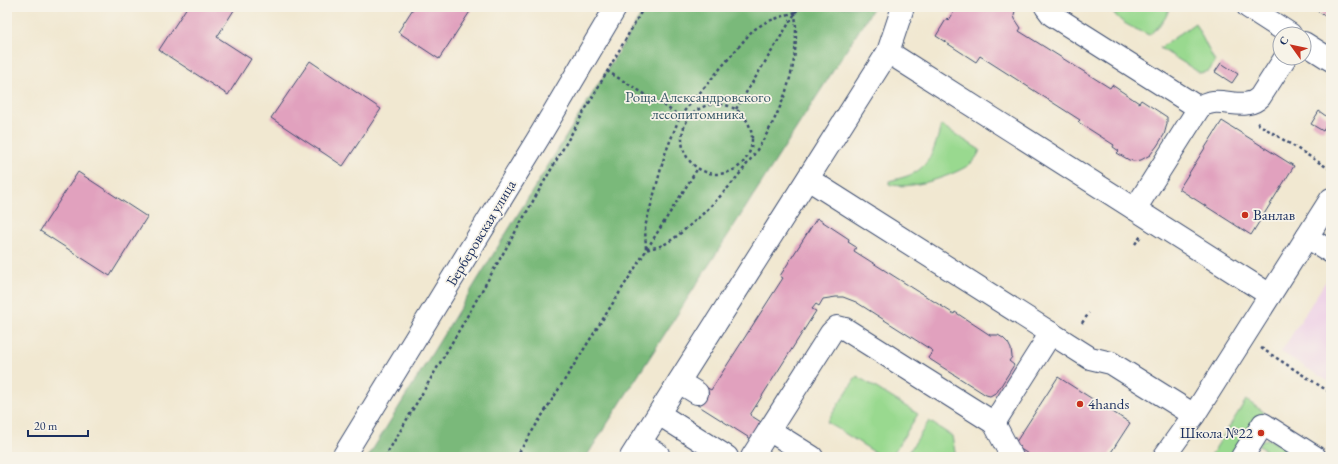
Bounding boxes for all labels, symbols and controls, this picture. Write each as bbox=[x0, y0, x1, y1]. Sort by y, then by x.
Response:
north arrow bbox=[1272, 26, 1312, 66]
text: С bbox=[1276, 33, 1292, 48]
park label: Роща Александровского лесопитомника bbox=[625, 87, 771, 123]
street label: Берберовская улица bbox=[441, 176, 520, 289]
place label: Ванлав bbox=[1253, 205, 1295, 224]
marker: Ванлав bbox=[1240, 210, 1250, 220]
place label: 4hands bbox=[1088, 394, 1129, 413]
marker: 4hands bbox=[1075, 399, 1085, 409]
scale bar bbox=[28, 412, 88, 438]
text: 20 m bbox=[34, 418, 58, 434]
place label: Школа №22 bbox=[1180, 423, 1254, 442]
marker: Школа №22 bbox=[1256, 428, 1266, 438]

